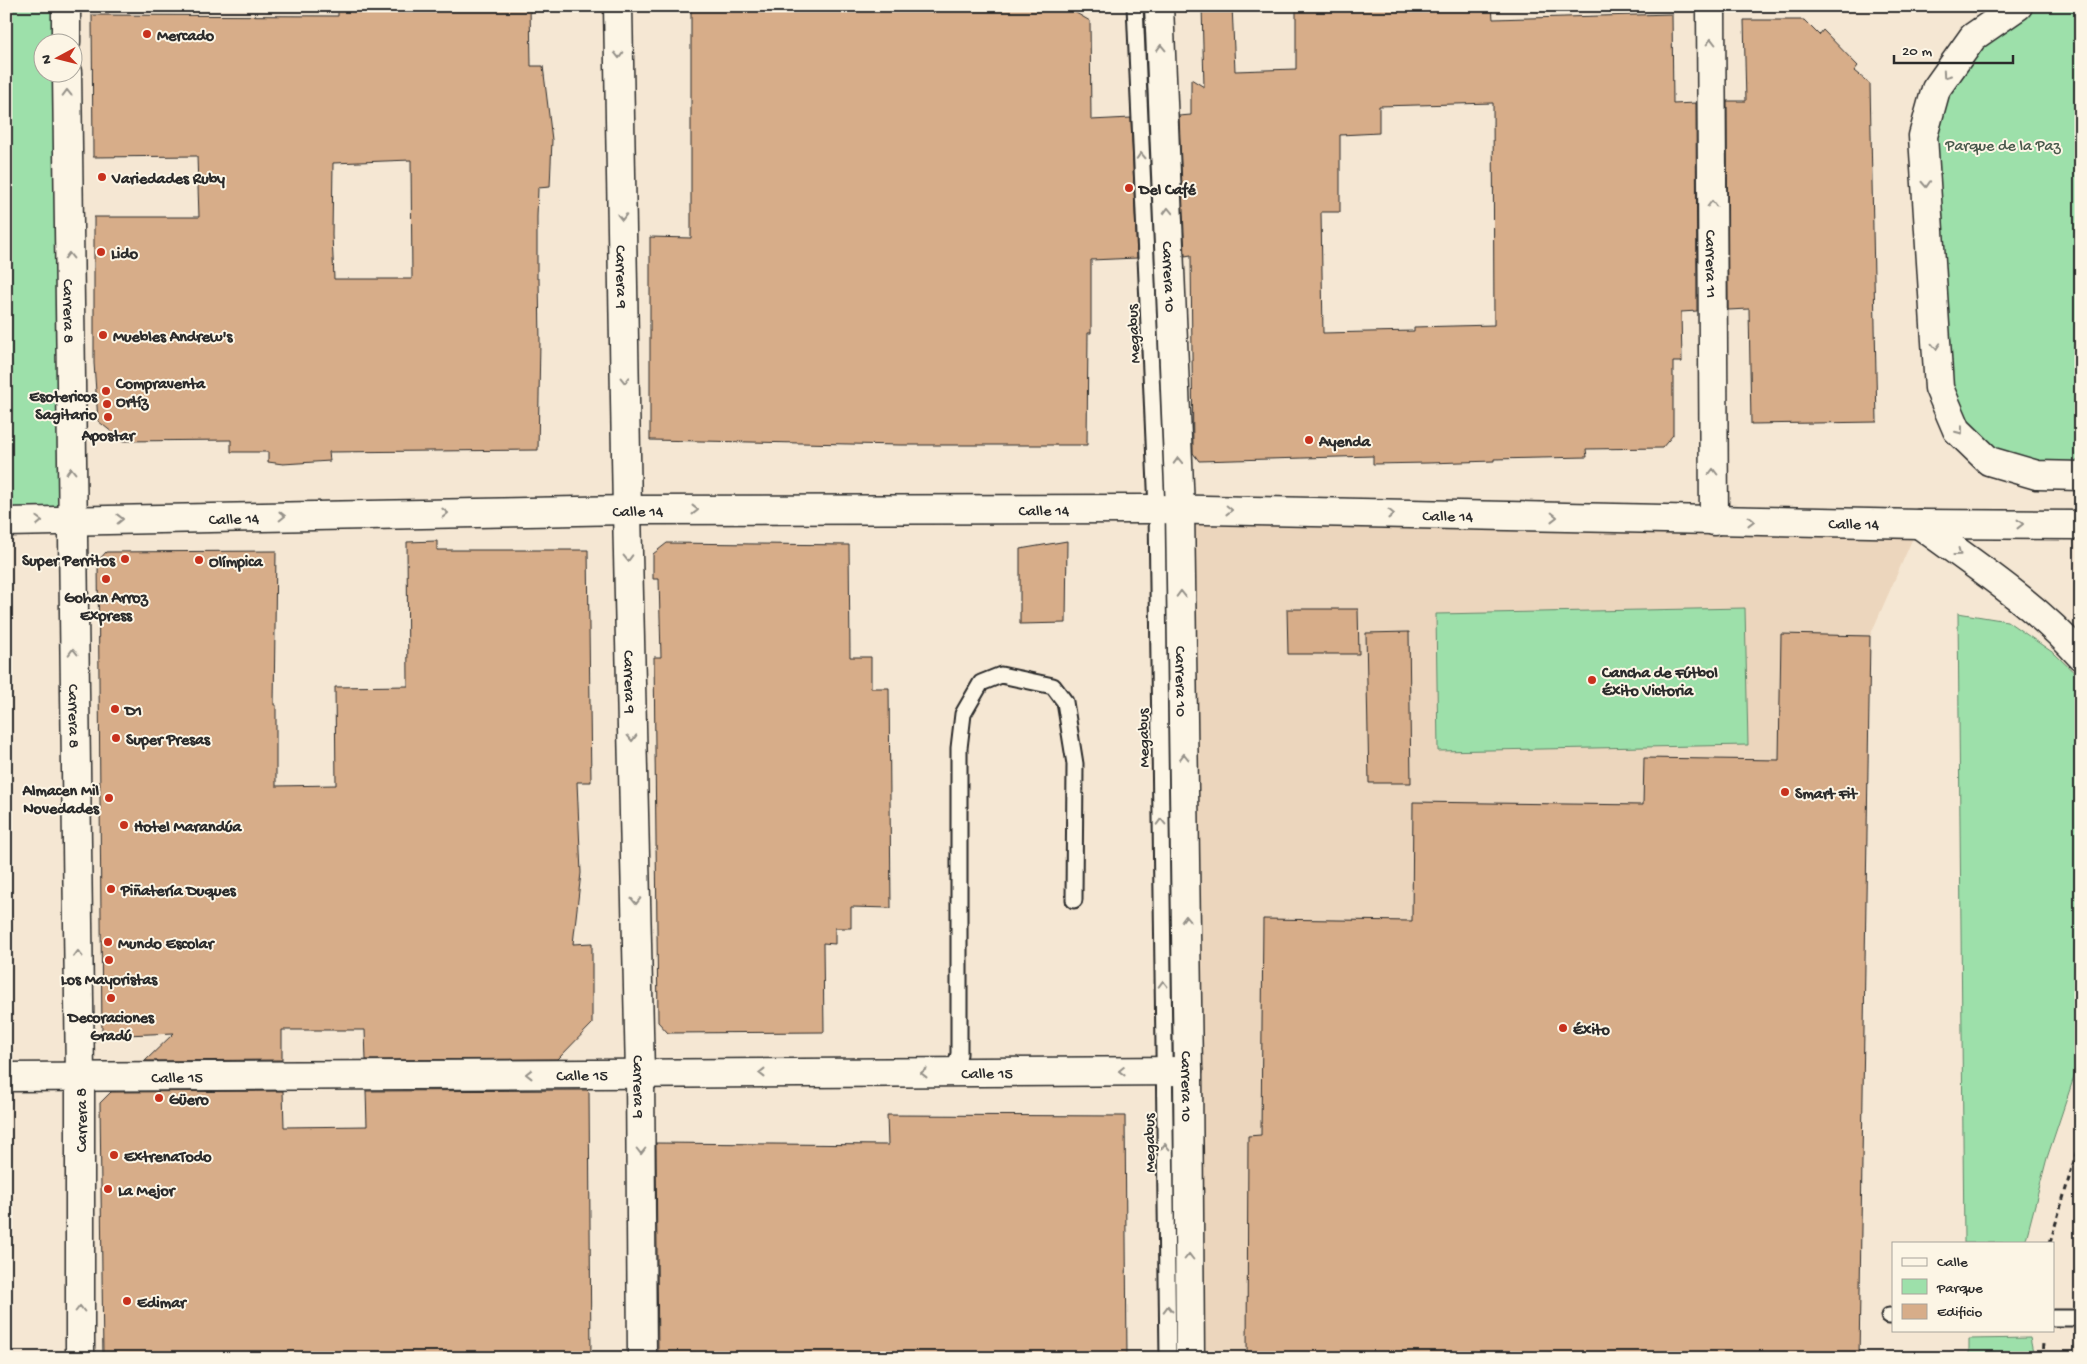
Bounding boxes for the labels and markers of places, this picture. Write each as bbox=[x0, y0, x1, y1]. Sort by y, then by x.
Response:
marker: Mercado bbox=[141, 28, 153, 40]
place label: Mercado bbox=[157, 28, 215, 47]
marker: Variedades Ruby bbox=[96, 171, 108, 183]
place label: Variedades Ruby bbox=[111, 171, 225, 190]
place label: Del Café bbox=[1137, 181, 1196, 201]
marker: Del Café bbox=[1123, 182, 1135, 194]
marker: Lido bbox=[95, 246, 107, 258]
place label: Lido bbox=[111, 246, 139, 265]
marker: Muebles Andrew's bbox=[97, 329, 109, 341]
place label: Muebles Andrew's bbox=[113, 329, 234, 348]
place label: Compraventa Ortíz bbox=[115, 376, 206, 413]
marker: Compraventa Ortíz bbox=[100, 385, 112, 397]
place label: Esotericos Sagitario bbox=[29, 389, 98, 426]
marker: Esotericos Sagitario bbox=[101, 398, 113, 410]
marker: Apostar bbox=[102, 411, 114, 423]
place label: Apostar bbox=[81, 428, 137, 447]
marker: Ayenda bbox=[1303, 434, 1315, 446]
place label: Ayenda bbox=[1318, 434, 1372, 453]
place label: Super Perritos bbox=[22, 553, 116, 572]
marker: Super Perritos bbox=[119, 553, 131, 565]
marker: Olímpica bbox=[193, 554, 205, 566]
place label: Olímpica bbox=[209, 554, 264, 573]
marker: Gohan Arroz Express bbox=[100, 573, 112, 585]
place label: Gohan Arroz Express bbox=[64, 590, 149, 627]
place label: Cancha de Fútbol Éxito Victoria bbox=[1601, 665, 1718, 702]
marker: Cancha de Fútbol Éxito Victoria bbox=[1586, 674, 1598, 686]
marker: D1 bbox=[109, 703, 121, 715]
place label: D1 bbox=[123, 703, 142, 722]
marker: Super Presas bbox=[110, 732, 122, 744]
place label: Super Presas bbox=[126, 732, 211, 751]
place label: Almacen Mil Novedades bbox=[22, 783, 100, 820]
marker: Smart Fit bbox=[1779, 786, 1791, 798]
place label: Smart Fit bbox=[1795, 786, 1858, 805]
marker: Almacen Mil Novedades bbox=[103, 792, 115, 804]
marker: Hotel Marandúa bbox=[118, 819, 130, 831]
place label: Hotel Marandúa bbox=[134, 819, 243, 838]
marker: Piñatería Duques bbox=[105, 883, 117, 895]
place label: Piñatería Duques bbox=[120, 883, 237, 902]
marker: Mundo Escolar bbox=[102, 936, 114, 948]
place label: Mundo Escolar bbox=[118, 936, 216, 955]
marker: Los Mayoristas bbox=[103, 954, 115, 966]
place label: Los Mayoristas bbox=[61, 972, 158, 991]
marker: Decoraciones Gradú bbox=[105, 992, 117, 1004]
place label: Decoraciones Gradú bbox=[66, 1010, 155, 1047]
place label: Éxito bbox=[1573, 1021, 1610, 1041]
marker: Éxito bbox=[1557, 1022, 1569, 1034]
marker: Güero bbox=[153, 1092, 165, 1104]
place label: Güero bbox=[169, 1092, 210, 1111]
marker: ExtrenaTodo bbox=[108, 1149, 120, 1161]
place label: ExtrenaTodo bbox=[124, 1149, 212, 1168]
marker: La Mejor bbox=[102, 1183, 114, 1195]
place label: La Mejor bbox=[118, 1183, 177, 1202]
marker: Edimar bbox=[121, 1295, 133, 1307]
place label: Edimar bbox=[137, 1295, 188, 1314]

